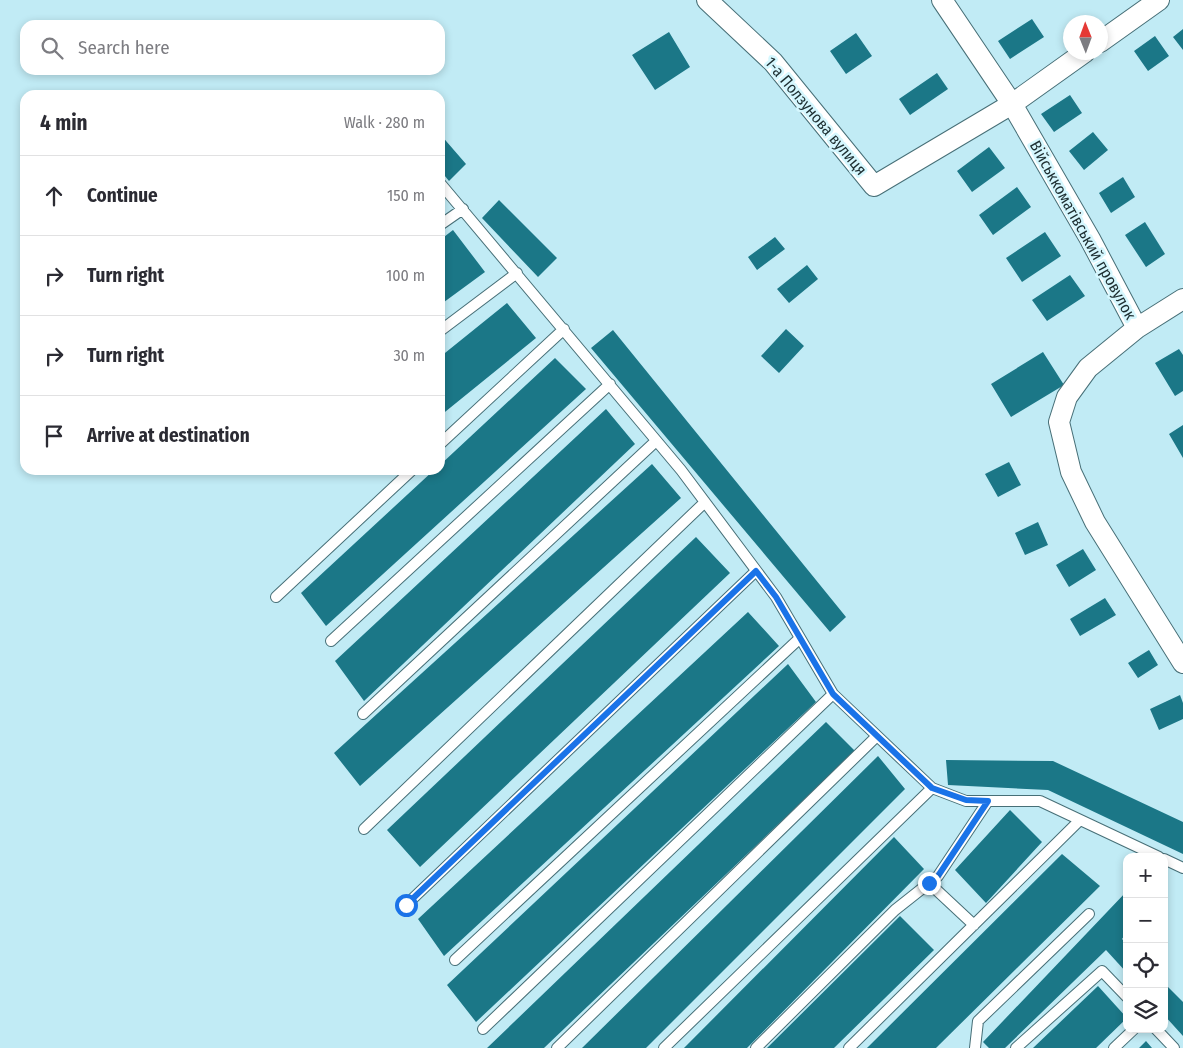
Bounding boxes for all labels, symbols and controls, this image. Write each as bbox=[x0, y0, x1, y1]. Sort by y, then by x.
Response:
north arrow bbox=[1063, 15, 1108, 60]
search box bbox=[20, 20, 445, 75]
icon: search bbox=[38, 34, 66, 62]
text: Search here bbox=[78, 36, 170, 59]
street label: 1-а Ползунова вулиця bbox=[761, 53, 871, 179]
text: 4 min bbox=[40, 110, 88, 136]
text: Walk · 280 m bbox=[344, 113, 425, 132]
street label: Військкоматівський провулок bbox=[1026, 137, 1140, 323]
icon: ahead bbox=[40, 182, 68, 210]
text: Continue bbox=[87, 184, 158, 207]
text: 150 m bbox=[387, 186, 425, 205]
icon: right bbox=[40, 262, 68, 290]
text: Turn right bbox=[87, 264, 164, 287]
text: 100 m bbox=[386, 266, 425, 285]
icon: right bbox=[40, 342, 68, 370]
text: Turn right bbox=[87, 344, 164, 367]
text: 30 m bbox=[393, 346, 425, 365]
icon: arrive bbox=[40, 422, 68, 450]
text: Arrive at destination bbox=[87, 424, 250, 447]
map controls bbox=[1123, 853, 1168, 1033]
button: + bbox=[1123, 853, 1168, 898]
route end bbox=[918, 872, 941, 895]
route start bbox=[395, 894, 418, 917]
button: − bbox=[1123, 898, 1168, 943]
button: locate bbox=[1123, 943, 1168, 988]
button: layers bbox=[1123, 988, 1168, 1033]

